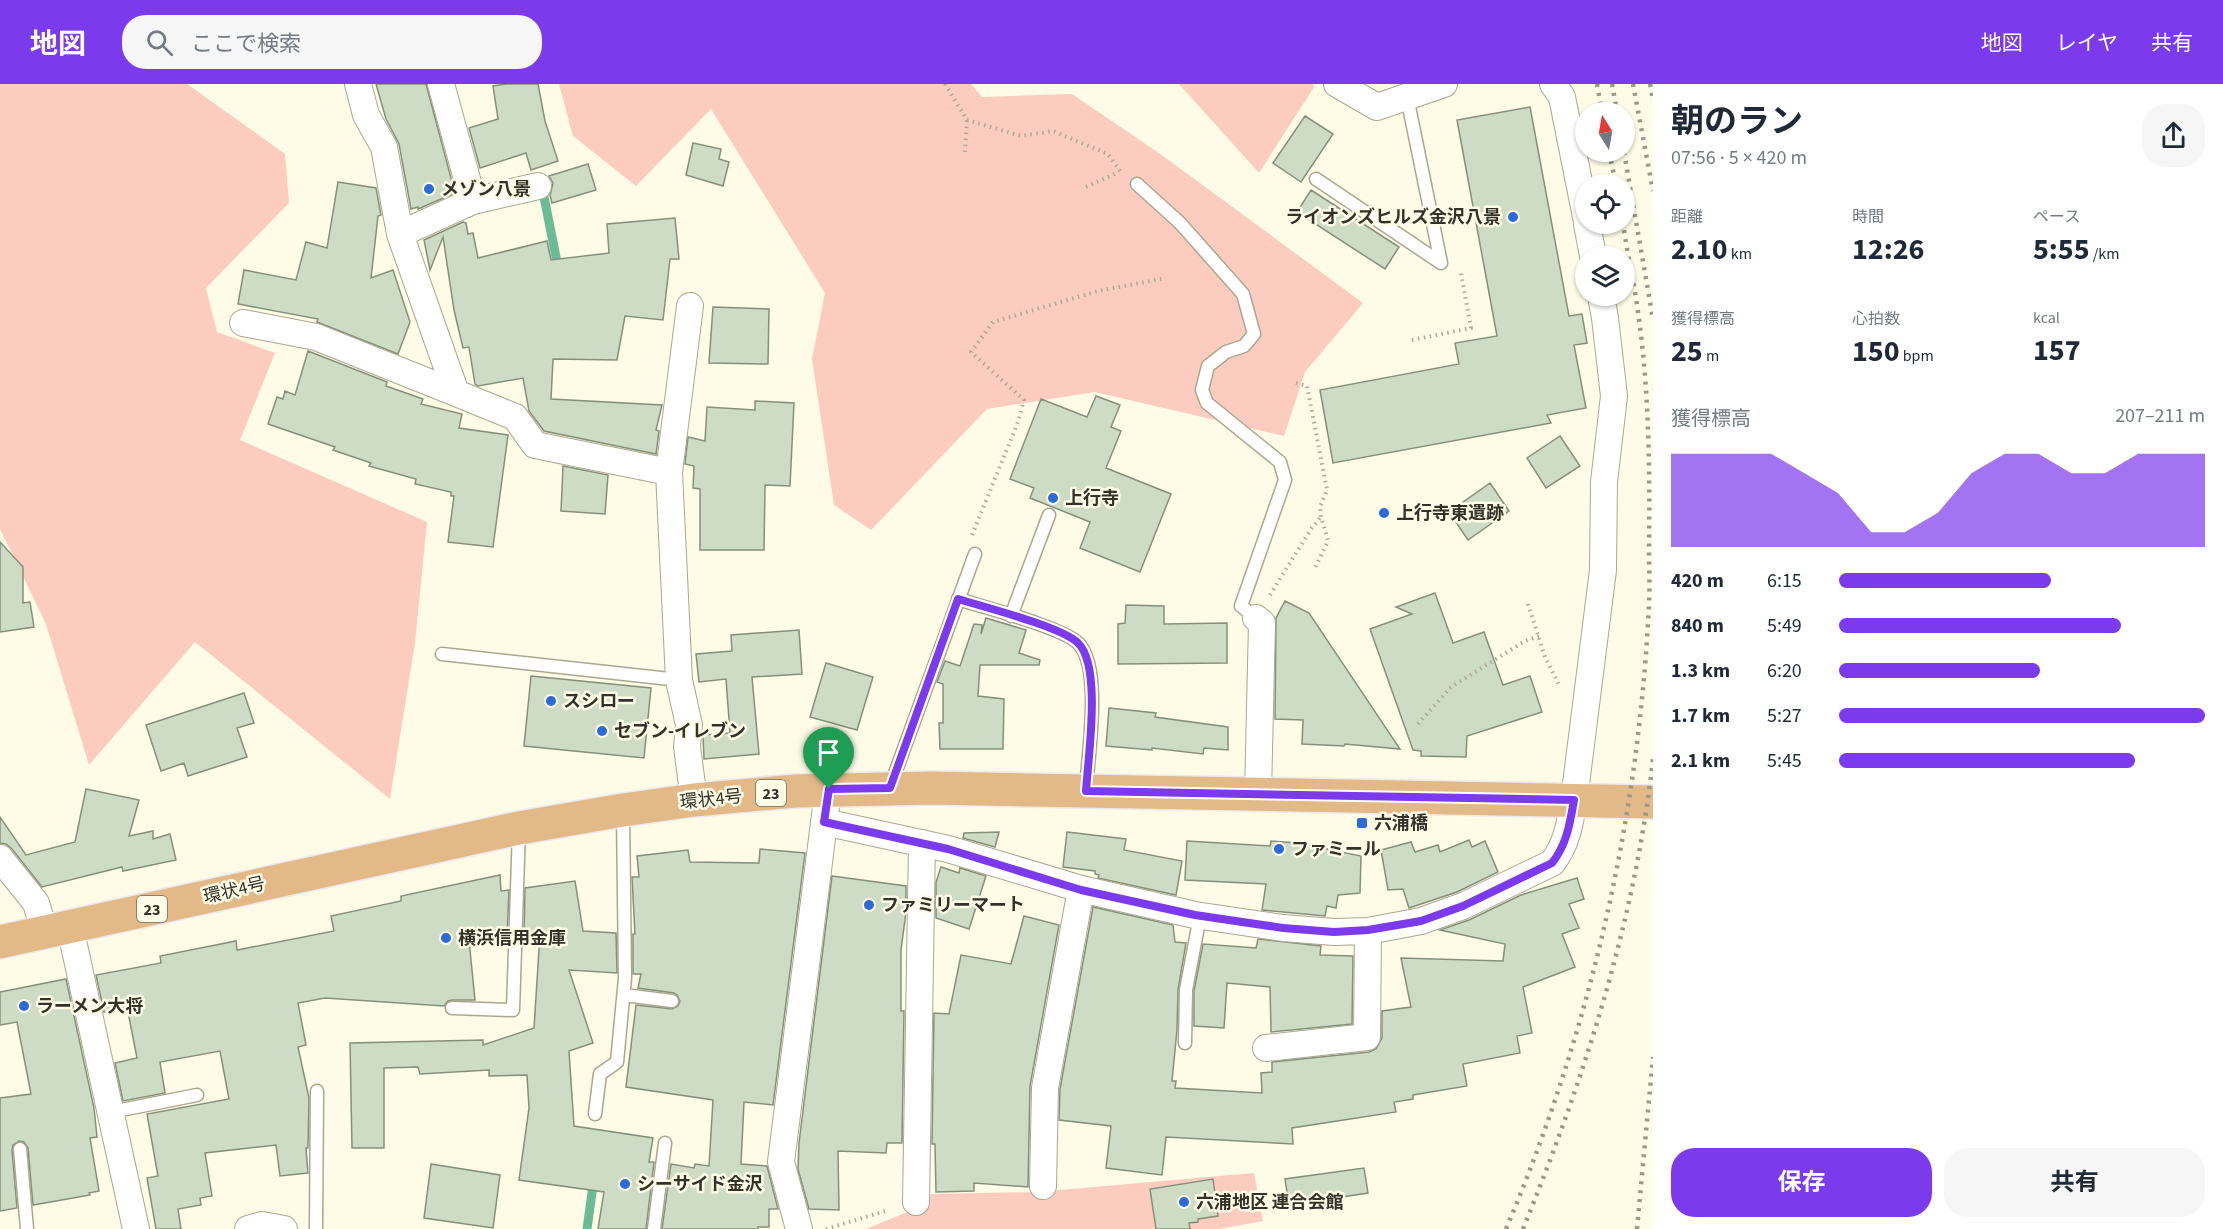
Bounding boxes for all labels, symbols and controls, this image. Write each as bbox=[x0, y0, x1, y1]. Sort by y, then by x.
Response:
search box bbox=[122, 15, 542, 69]
text: 地図 bbox=[30, 24, 86, 64]
icon: search bbox=[143, 26, 176, 59]
text: ここで検索 bbox=[191, 28, 301, 60]
text: 地図 bbox=[1981, 28, 2023, 58]
text: レイヤ bbox=[2056, 28, 2118, 58]
text: 共有 bbox=[2151, 28, 2193, 58]
text: 朝のラン bbox=[1671, 98, 1803, 145]
north arrow bbox=[1575, 102, 1635, 162]
map controls bbox=[1575, 102, 1635, 306]
button: share bbox=[2142, 104, 2205, 167]
text: 07:56 · 5 × 420 m bbox=[1671, 144, 1807, 172]
button: locate bbox=[1575, 174, 1635, 234]
place label: メゾン八景 bbox=[441, 177, 531, 202]
marker: メゾン八景 bbox=[422, 182, 436, 196]
place label: ライオンズヒルズ金沢八景 bbox=[1285, 205, 1501, 230]
text: 距離 bbox=[1671, 206, 1703, 228]
text: 時間 bbox=[1852, 206, 1884, 228]
text: ペース bbox=[2033, 206, 2080, 228]
marker: ライオンズヒルズ金沢八景 bbox=[1506, 210, 1520, 224]
text: 2.10 bbox=[1671, 228, 1728, 271]
text: 12:26 bbox=[1852, 228, 1924, 271]
text: 5:55 bbox=[2033, 228, 2090, 271]
text: km bbox=[1728, 243, 1752, 265]
text: /km bbox=[2090, 243, 2120, 265]
button: layers bbox=[1575, 246, 1635, 306]
text: kcal bbox=[2033, 307, 2060, 329]
text: 獲得標高 bbox=[1671, 308, 1735, 330]
text: 心拍数 bbox=[1852, 308, 1900, 330]
text: 157 bbox=[2033, 329, 2081, 372]
text: 25 bbox=[1671, 330, 1703, 373]
text: 150 bbox=[1852, 330, 1900, 373]
text: m bbox=[1703, 345, 1719, 367]
text: bpm bbox=[1900, 345, 1934, 367]
text: 207–211 m bbox=[2115, 402, 2205, 430]
text: 獲得標高 bbox=[1671, 405, 1751, 433]
place label: 上行寺 bbox=[1065, 486, 1119, 511]
marker: 上行寺 bbox=[1046, 491, 1060, 505]
place label: 上行寺東遺跡 bbox=[1396, 501, 1504, 526]
marker: 上行寺東遺跡 bbox=[1377, 506, 1391, 520]
text: 420 m bbox=[1671, 567, 1724, 595]
text: 6:15 bbox=[1767, 567, 1802, 595]
text: 840 m bbox=[1671, 612, 1724, 640]
text: 5:49 bbox=[1767, 612, 1802, 640]
text: 1.3 km bbox=[1671, 657, 1730, 685]
text: 6:20 bbox=[1767, 657, 1802, 685]
place label: スシロー bbox=[563, 689, 635, 714]
marker: スシロー bbox=[544, 694, 558, 708]
text: 1.7 km bbox=[1671, 702, 1730, 730]
text: 5:27 bbox=[1767, 702, 1802, 730]
place label: セブン-イレブン bbox=[614, 719, 746, 744]
marker: セブン-イレブン bbox=[595, 724, 609, 738]
pin bbox=[803, 727, 854, 789]
icon: arrive bbox=[812, 736, 845, 769]
text: 2.1 km bbox=[1671, 747, 1730, 775]
text: 5:45 bbox=[1767, 747, 1802, 775]
road number: 23 bbox=[756, 780, 786, 806]
street label: 環状4号 bbox=[678, 784, 744, 815]
place label: 六浦橋 bbox=[1374, 811, 1428, 836]
marker: 六浦橋 bbox=[1355, 816, 1369, 830]
place label: ファミール bbox=[1291, 837, 1381, 862]
marker: ファミール bbox=[1272, 842, 1286, 856]
street label: 環状4号 bbox=[201, 871, 268, 910]
place label: ファミリーマート bbox=[881, 893, 1025, 918]
road number: 23 bbox=[137, 896, 167, 922]
marker: ファミリーマート bbox=[862, 898, 876, 912]
place label: 横浜信用金庫 bbox=[458, 926, 566, 951]
marker: 横浜信用金庫 bbox=[439, 931, 453, 945]
place label: ラーメン大将 bbox=[36, 994, 143, 1019]
marker: ラーメン大将 bbox=[17, 999, 31, 1013]
button: 保存 bbox=[1671, 1148, 1932, 1217]
button: 共有 bbox=[1944, 1148, 2205, 1217]
place label: シーサイド金沢 bbox=[637, 1172, 763, 1197]
marker: シーサイド金沢 bbox=[618, 1177, 632, 1191]
place label: 六浦地区 連合会館 bbox=[1196, 1190, 1344, 1215]
marker: 六浦地区 連合会館 bbox=[1177, 1195, 1191, 1209]

